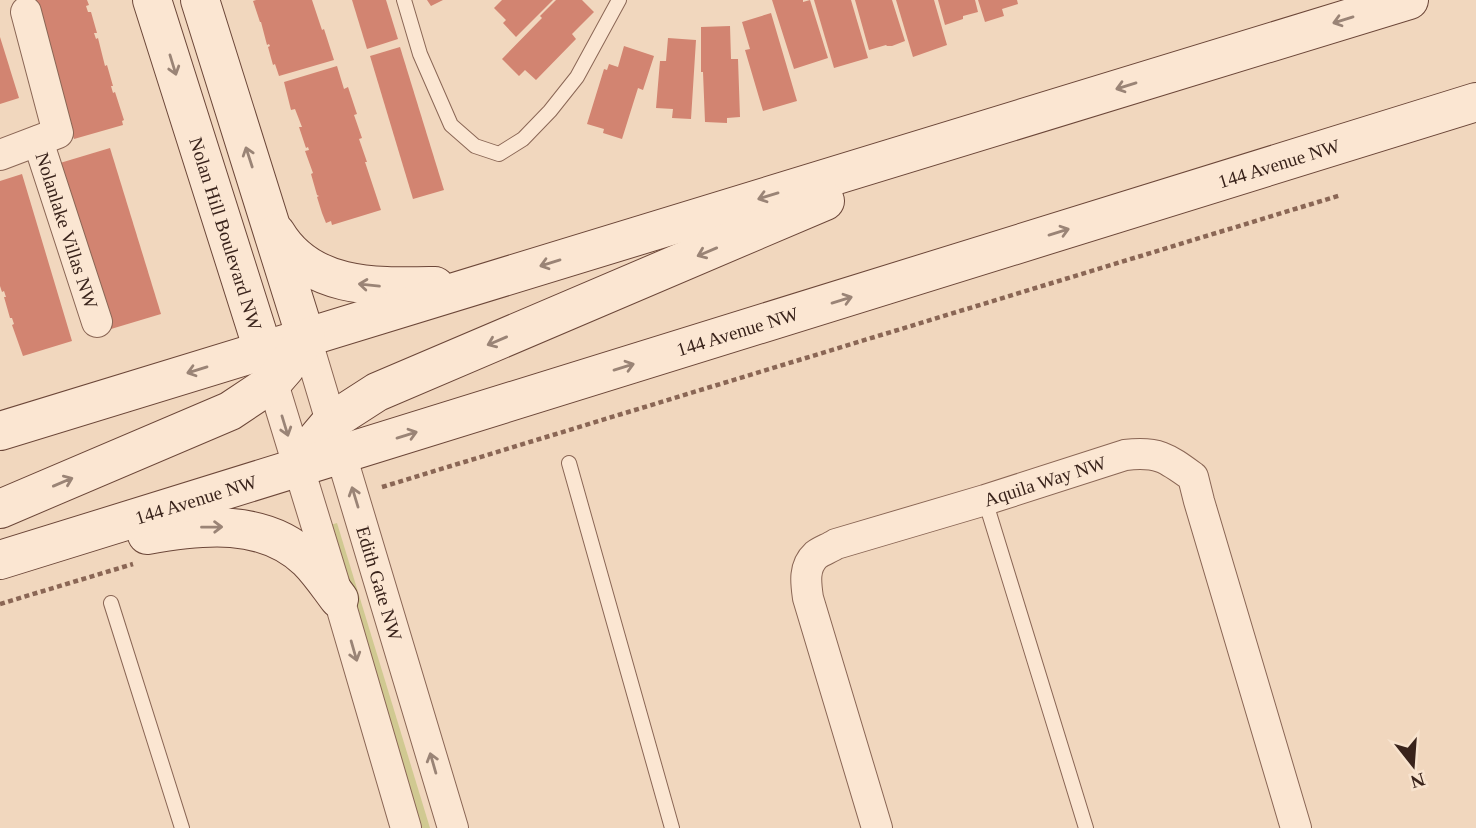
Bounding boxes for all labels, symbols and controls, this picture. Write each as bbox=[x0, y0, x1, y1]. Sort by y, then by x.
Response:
one-way arrow bbox=[1333, 14, 1355, 27]
one-way arrow bbox=[167, 54, 180, 76]
one-way arrow bbox=[1115, 80, 1137, 93]
street label: Nolan Hill Boulevard NW bbox=[185, 135, 266, 333]
street label: 144 Avenue NW bbox=[1216, 135, 1342, 192]
one-way arrow bbox=[242, 146, 255, 168]
street label: Nolanlake Villas NW bbox=[31, 150, 102, 311]
one-way arrow bbox=[757, 191, 779, 204]
one-way arrow bbox=[1048, 225, 1070, 238]
one-way arrow bbox=[696, 246, 718, 259]
one-way arrow bbox=[540, 258, 562, 271]
one-way arrow bbox=[358, 278, 381, 291]
one-way arrow bbox=[830, 292, 852, 305]
street label: 144 Avenue NW bbox=[674, 303, 801, 360]
one-way arrow bbox=[487, 335, 509, 348]
one-way arrow bbox=[613, 360, 635, 373]
one-way arrow bbox=[187, 365, 209, 378]
one-way arrow bbox=[280, 414, 293, 436]
one-way arrow bbox=[396, 428, 418, 440]
street label: Aquila Way NW bbox=[981, 452, 1109, 511]
street label: 144 Avenue NW bbox=[133, 471, 259, 528]
one-way arrow bbox=[52, 475, 73, 488]
one-way arrow bbox=[347, 487, 360, 509]
one-way arrow bbox=[200, 521, 223, 534]
street label: Edith Gate NW bbox=[352, 524, 406, 643]
one-way arrow bbox=[348, 640, 361, 662]
north arrow bbox=[1378, 730, 1448, 800]
one-way arrow bbox=[426, 752, 439, 774]
text: N bbox=[1408, 769, 1427, 793]

